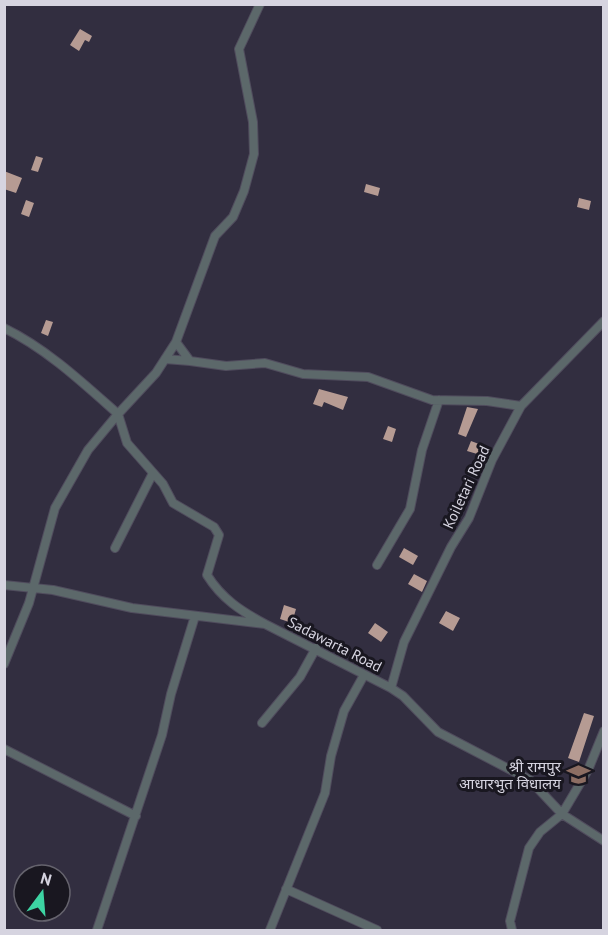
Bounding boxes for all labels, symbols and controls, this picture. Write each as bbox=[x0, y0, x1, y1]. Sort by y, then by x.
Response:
street label: Koiletari Road bbox=[438, 442, 494, 532]
street label: Sadawarta Road bbox=[285, 612, 385, 676]
place label: श्री रामपुर आधारभुत विधालय bbox=[459, 757, 562, 794]
school or university icon: श्री रामपुर आधारभुत विधालय bbox=[566, 762, 592, 788]
north arrow bbox=[12, 863, 72, 923]
text: N bbox=[38, 868, 54, 890]

